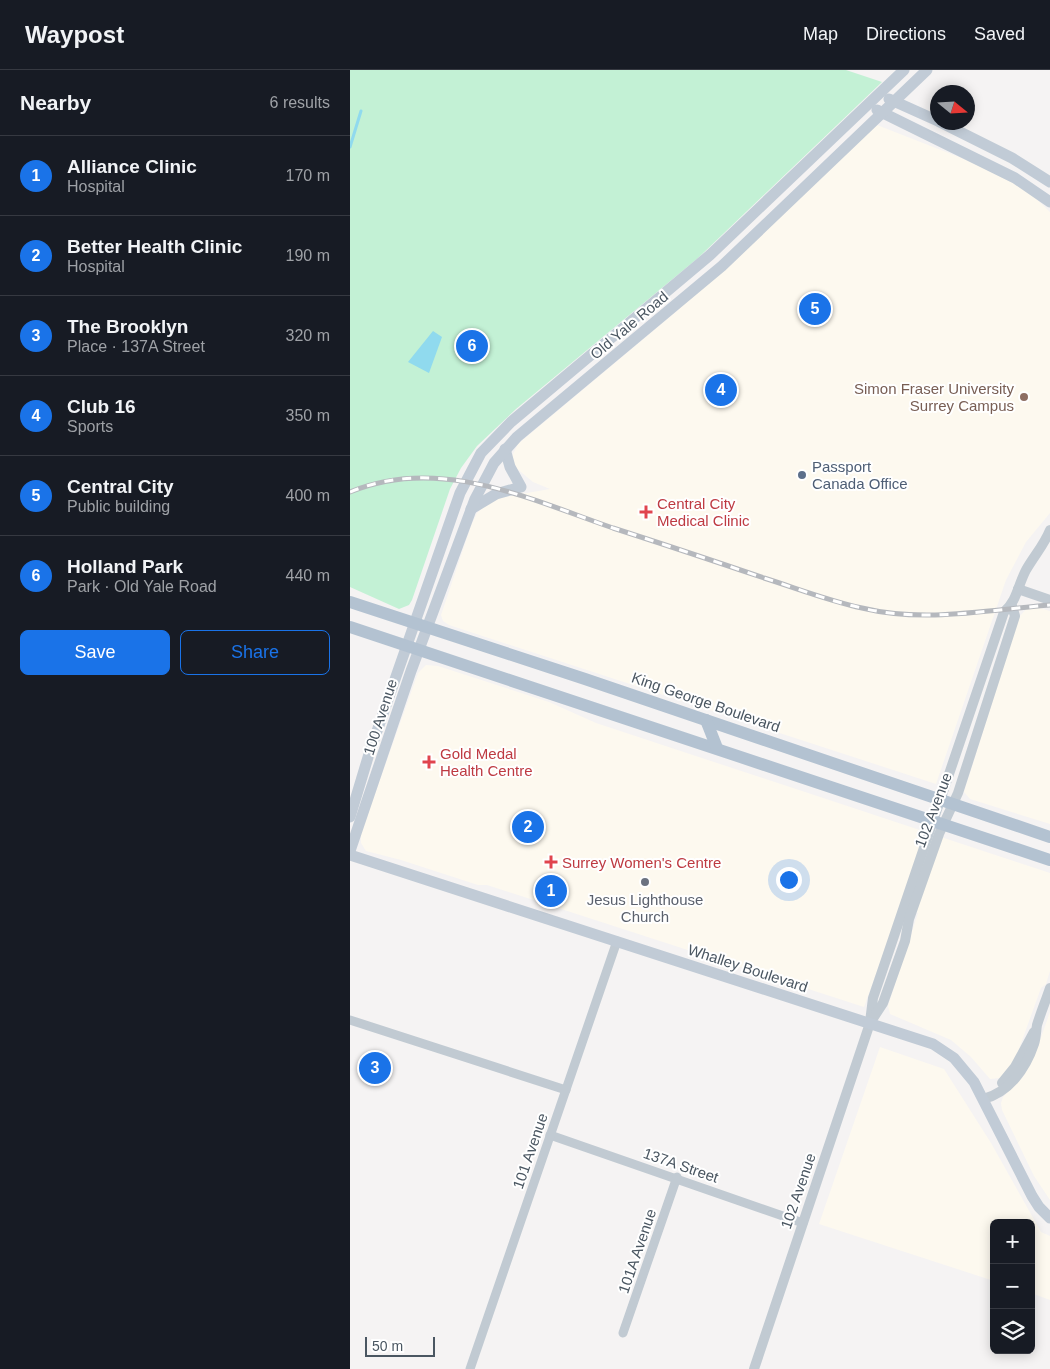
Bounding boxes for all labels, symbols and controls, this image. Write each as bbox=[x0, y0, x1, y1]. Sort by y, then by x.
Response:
text: Waypost bbox=[25, 21, 124, 48]
text: Map bbox=[803, 24, 838, 44]
text: Directions bbox=[866, 24, 946, 44]
text: Saved bbox=[974, 24, 1025, 44]
north arrow bbox=[930, 85, 975, 130]
text: Nearby bbox=[20, 91, 91, 114]
text: 6 results bbox=[270, 94, 330, 111]
text: Alliance Clinic bbox=[67, 156, 197, 177]
text: 1 bbox=[32, 167, 40, 184]
text: 170 m bbox=[286, 167, 330, 184]
text: Hospital bbox=[67, 178, 125, 195]
text: Better Health Clinic bbox=[67, 236, 242, 257]
text: 2 bbox=[32, 247, 40, 264]
text: 190 m bbox=[286, 247, 330, 264]
text: Hospital bbox=[67, 258, 125, 275]
street label: Old Yale Road bbox=[587, 288, 671, 362]
pin: 5 bbox=[799, 290, 831, 328]
text: The Brooklyn bbox=[67, 316, 188, 337]
text: 3 bbox=[32, 327, 40, 344]
text: 320 m bbox=[286, 327, 330, 344]
pin: 6 bbox=[456, 327, 488, 365]
text: Place · 137A Street bbox=[67, 338, 205, 355]
pin: 4 bbox=[705, 371, 737, 409]
place label: Simon Fraser University Surrey Campus bbox=[854, 380, 1014, 414]
marker: Simon Fraser University Surrey Campus bbox=[1018, 391, 1030, 403]
text: Club 16 bbox=[67, 396, 136, 417]
text: 4 bbox=[32, 407, 40, 424]
text: 350 m bbox=[286, 407, 330, 424]
text: Sports bbox=[67, 418, 113, 435]
place label: Passport Canada Office bbox=[812, 458, 908, 492]
marker: Passport Canada Office bbox=[796, 469, 808, 481]
text: Central City bbox=[67, 476, 174, 497]
text: 5 bbox=[32, 487, 40, 504]
text: 400 m bbox=[286, 487, 330, 504]
place label: Central City Medical Clinic bbox=[657, 495, 750, 529]
text: Public building bbox=[67, 498, 170, 515]
marker: Central City Medical Clinic bbox=[639, 505, 653, 519]
text: Holland Park bbox=[67, 556, 183, 577]
text: 6 bbox=[32, 567, 40, 584]
text: 440 m bbox=[286, 567, 330, 584]
text: Park · Old Yale Road bbox=[67, 578, 217, 595]
button: Save bbox=[20, 630, 170, 675]
button: Share bbox=[180, 630, 330, 675]
street label: King George Boulevard bbox=[630, 669, 782, 735]
street label: 100 Avenue bbox=[360, 677, 400, 757]
place label: Gold Medal Health Centre bbox=[440, 745, 533, 779]
marker: Gold Medal Health Centre bbox=[422, 755, 436, 769]
street label: 102 Avenue bbox=[911, 770, 955, 850]
pin: 2 bbox=[512, 808, 544, 846]
place label: Surrey Women's Centre bbox=[562, 854, 721, 871]
marker: Surrey Women's Centre bbox=[544, 855, 558, 869]
your location bbox=[776, 867, 802, 893]
pin: 1 bbox=[535, 872, 567, 910]
marker: Jesus Lighthouse Church bbox=[639, 876, 651, 888]
place label: Jesus Lighthouse Church bbox=[587, 891, 703, 925]
street label: Whalley Boulevard bbox=[686, 941, 810, 995]
pin: 3 bbox=[359, 1049, 391, 1087]
street label: 101 Avenue bbox=[509, 1111, 551, 1191]
street label: 137A Street bbox=[641, 1144, 722, 1186]
street label: 102 Avenue bbox=[777, 1151, 819, 1231]
street label: 101A Avenue bbox=[615, 1207, 659, 1295]
map controls bbox=[990, 1219, 1035, 1354]
button: + bbox=[990, 1219, 1035, 1264]
button: − bbox=[990, 1264, 1035, 1309]
button: layers bbox=[990, 1309, 1035, 1354]
scale bar bbox=[365, 1334, 435, 1357]
text: 50 m bbox=[372, 1338, 403, 1354]

